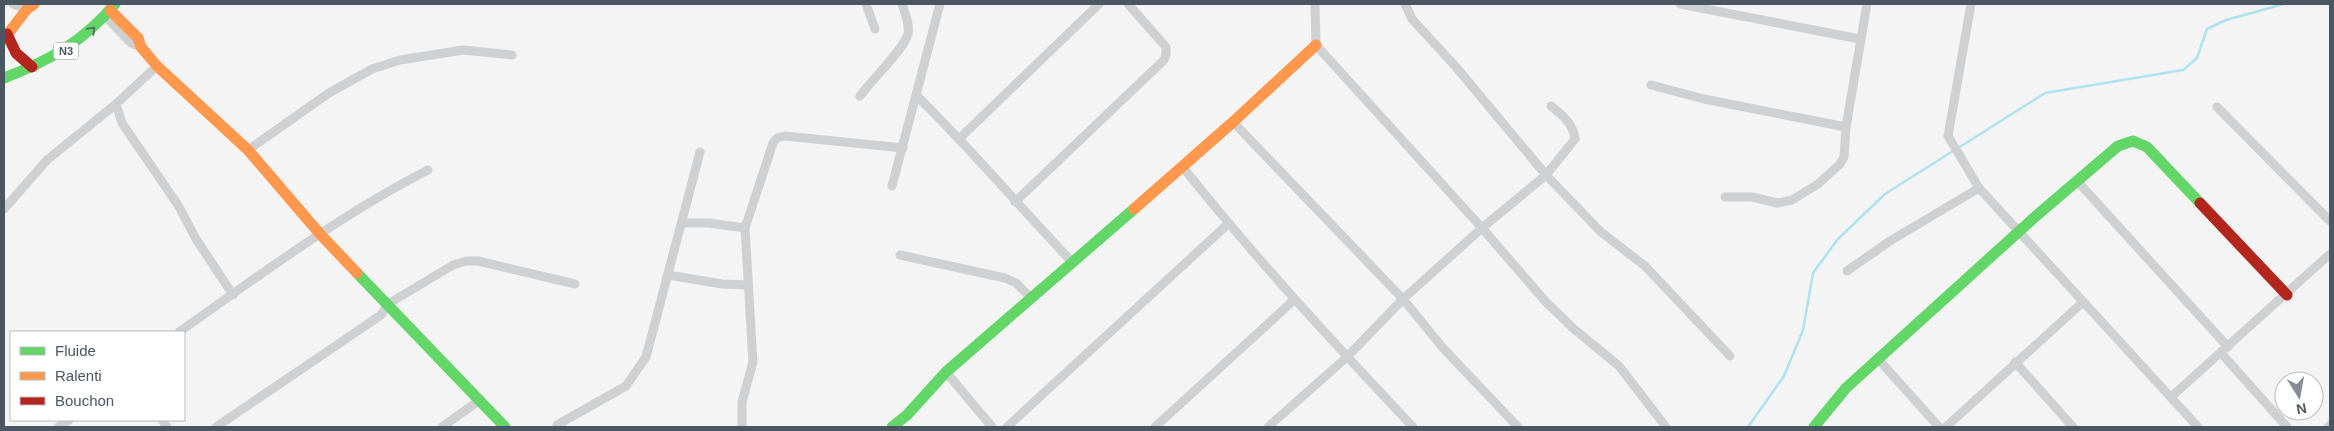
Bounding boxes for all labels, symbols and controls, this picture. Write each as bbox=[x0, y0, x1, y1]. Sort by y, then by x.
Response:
one-way arrow bbox=[86, 27, 95, 36]
road number: N3 bbox=[54, 42, 78, 59]
legend bbox=[10, 331, 185, 421]
text: Fluide bbox=[55, 342, 96, 359]
text: Ralenti bbox=[55, 367, 102, 384]
north arrow bbox=[2274, 371, 2324, 421]
text: Bouchon bbox=[55, 392, 114, 409]
text: N bbox=[2295, 400, 2308, 418]

